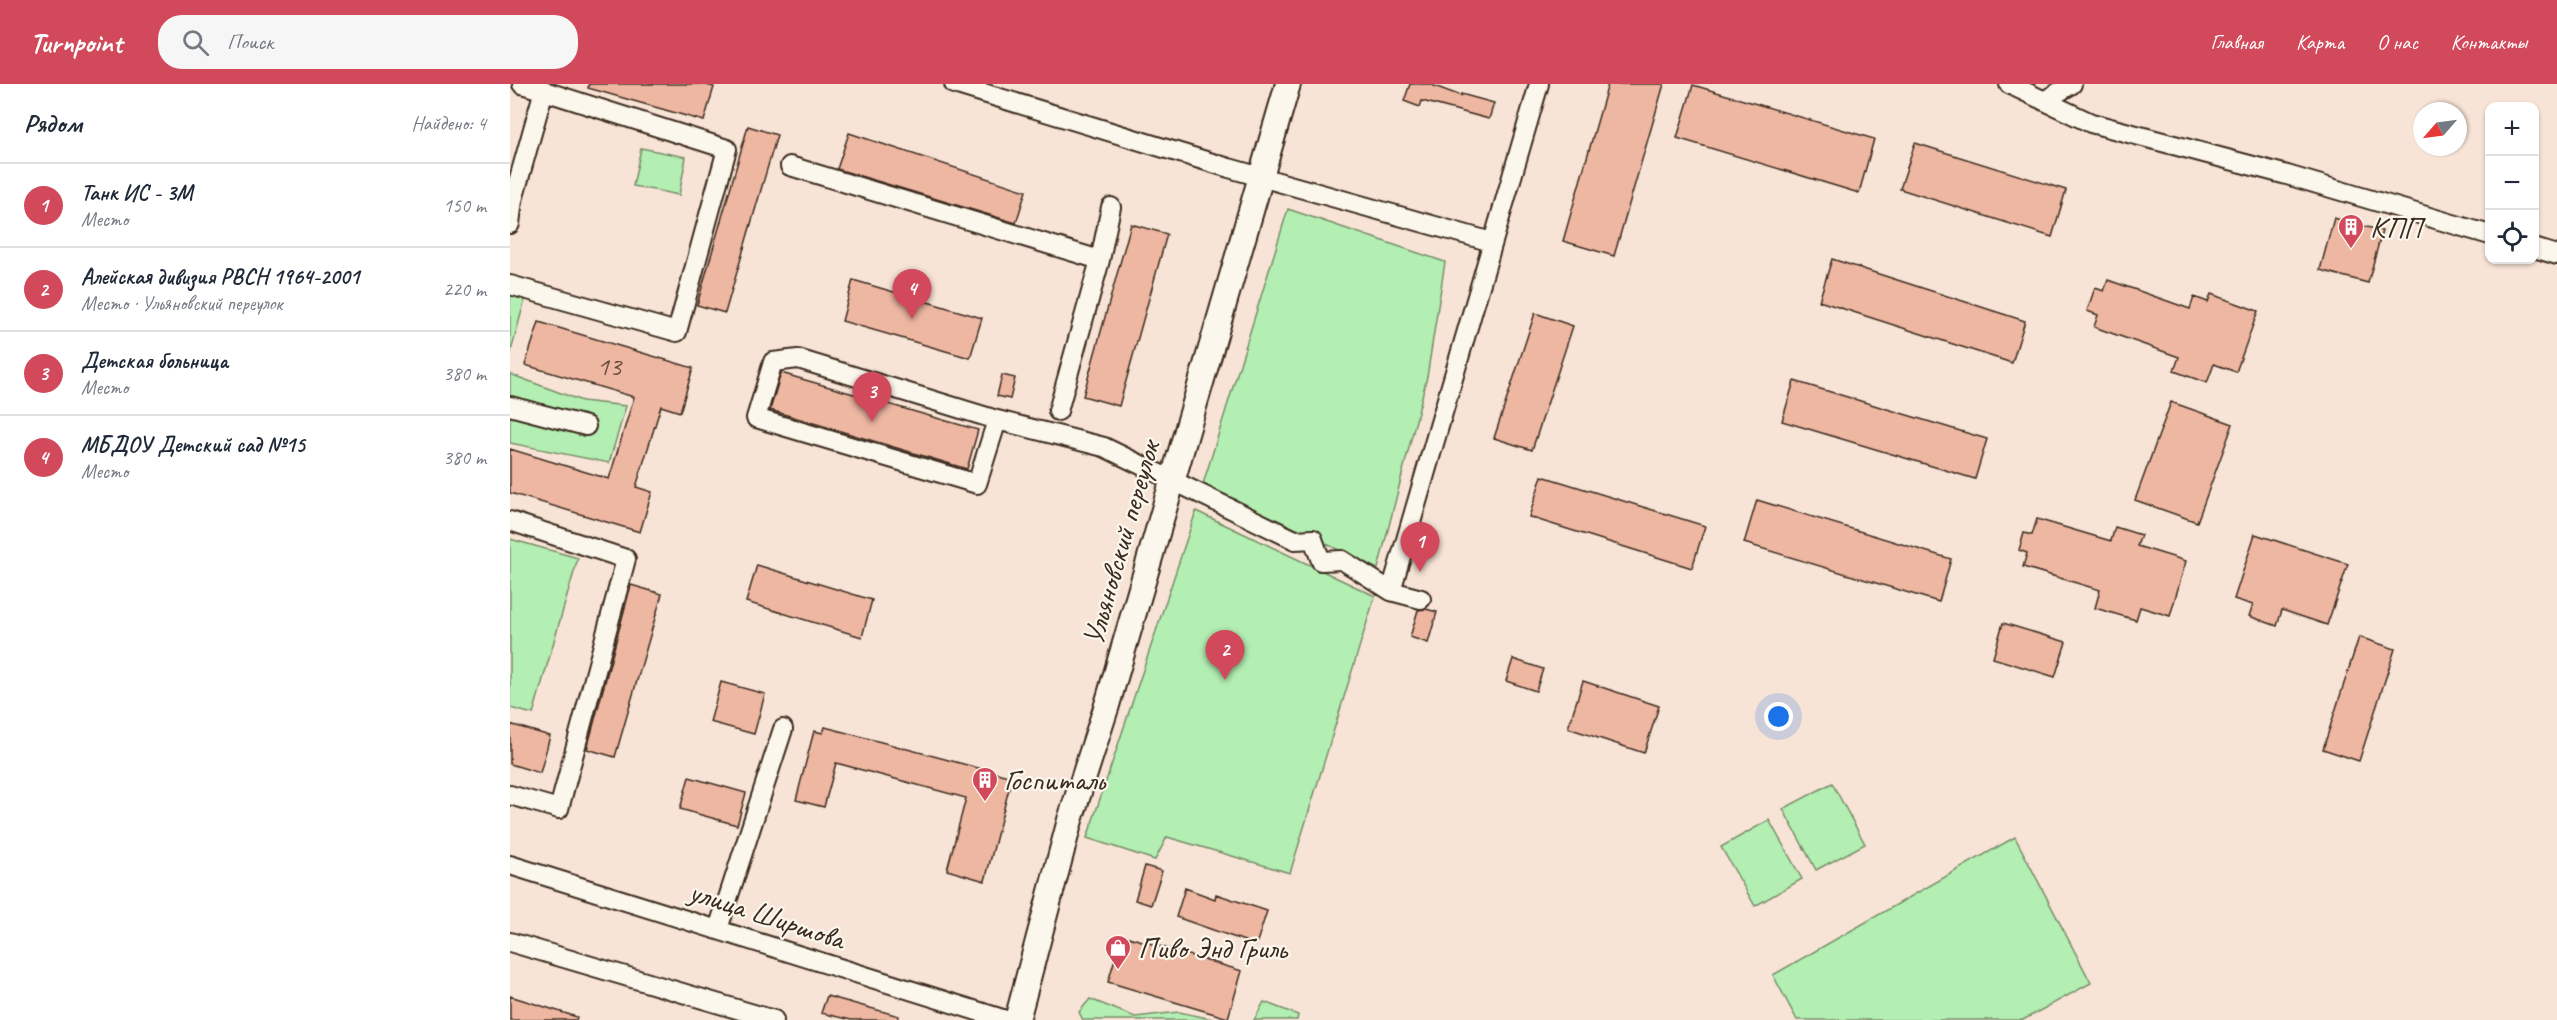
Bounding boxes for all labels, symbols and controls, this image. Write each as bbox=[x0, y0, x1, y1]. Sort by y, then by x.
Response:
search box bbox=[158, 15, 578, 69]
text: Turnpoint bbox=[30, 25, 122, 60]
icon: search bbox=[179, 26, 212, 59]
text: Поиск bbox=[227, 28, 273, 56]
text: Главная bbox=[2210, 29, 2263, 55]
text: Карта bbox=[2296, 29, 2344, 55]
text: О нас bbox=[2377, 29, 2418, 55]
text: Контакты bbox=[2451, 29, 2527, 55]
north arrow bbox=[2413, 102, 2467, 156]
map controls bbox=[2485, 102, 2539, 264]
button: + bbox=[2485, 102, 2539, 156]
text: Рядом bbox=[24, 107, 82, 140]
text: Найдено: 4 bbox=[411, 111, 486, 136]
button: − bbox=[2485, 156, 2539, 210]
text: Танк ИС - 3М bbox=[81, 179, 192, 207]
text: 1 bbox=[39, 193, 48, 218]
text: 150 m bbox=[443, 193, 486, 218]
text: Место bbox=[81, 207, 128, 232]
place label: КПП bbox=[2370, 208, 2426, 246]
button: locate bbox=[2485, 210, 2539, 264]
building icon: КПП bbox=[2336, 212, 2366, 250]
text: Алейская дивизия РВСН 1964-2001 bbox=[81, 263, 359, 291]
pin: 4 bbox=[892, 270, 932, 319]
text: 2 bbox=[39, 277, 48, 302]
text: 220 m bbox=[443, 277, 486, 302]
text: Место · Ульяновский переулок bbox=[81, 291, 282, 316]
text: Детская больница bbox=[81, 347, 228, 375]
house number: 13 bbox=[597, 349, 623, 383]
text: 3 bbox=[39, 361, 48, 386]
text: 380 m bbox=[443, 361, 486, 386]
pin: 3 bbox=[852, 372, 892, 422]
text: Место bbox=[81, 375, 128, 400]
text: МБДОУ Детский сад №15 bbox=[81, 431, 305, 459]
street label: Ульяновский переулок bbox=[1074, 434, 1169, 650]
text: 4 bbox=[39, 445, 48, 470]
text: 380 m bbox=[443, 445, 486, 470]
text: Место bbox=[81, 459, 128, 484]
pin: 1 bbox=[1400, 522, 1440, 572]
pin: 2 bbox=[1206, 630, 1244, 680]
your location bbox=[1764, 702, 1793, 731]
place label: Госпиталь bbox=[1004, 761, 1106, 799]
building icon: Госпиталь bbox=[970, 765, 1000, 803]
street label: улица Ширшова bbox=[683, 871, 852, 959]
place label: Пиво Энд Гриль bbox=[1138, 929, 1288, 967]
shop icon: Пиво Энд Гриль bbox=[1103, 933, 1133, 971]

